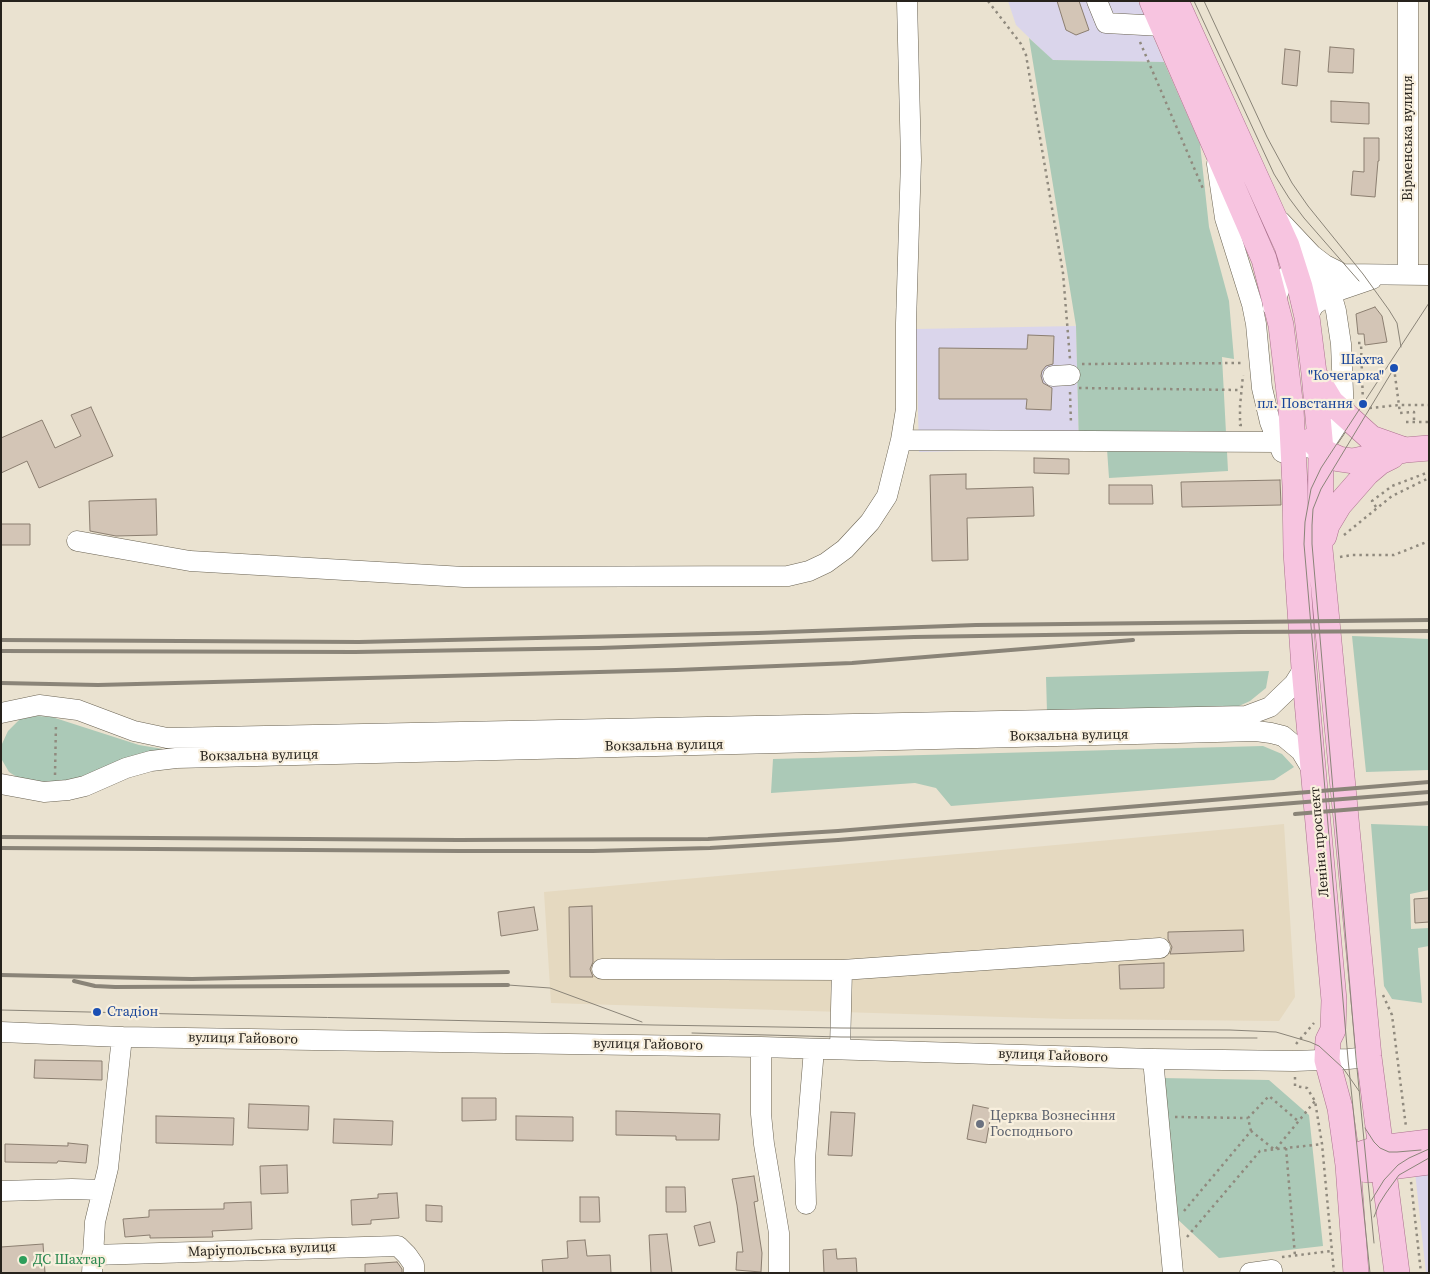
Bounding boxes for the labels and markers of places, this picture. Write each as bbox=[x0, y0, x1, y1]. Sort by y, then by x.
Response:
place label: Шахта "Кочегарка" bbox=[1308, 352, 1384, 384]
marker: Шахта "Кочегарка" bbox=[1388, 362, 1400, 374]
place label: пл. Повстання bbox=[1257, 396, 1353, 412]
marker: пл. Повстання bbox=[1357, 398, 1369, 410]
place label: Стадіон bbox=[107, 1004, 158, 1020]
marker: Стадіон bbox=[91, 1006, 103, 1018]
place label: Церква Вознесіння Господнього bbox=[990, 1108, 1116, 1140]
marker: Церква Вознесіння Господнього bbox=[974, 1118, 986, 1130]
place label: ДС Шахтар bbox=[33, 1252, 105, 1268]
marker: ДС Шахтар bbox=[17, 1254, 29, 1266]

